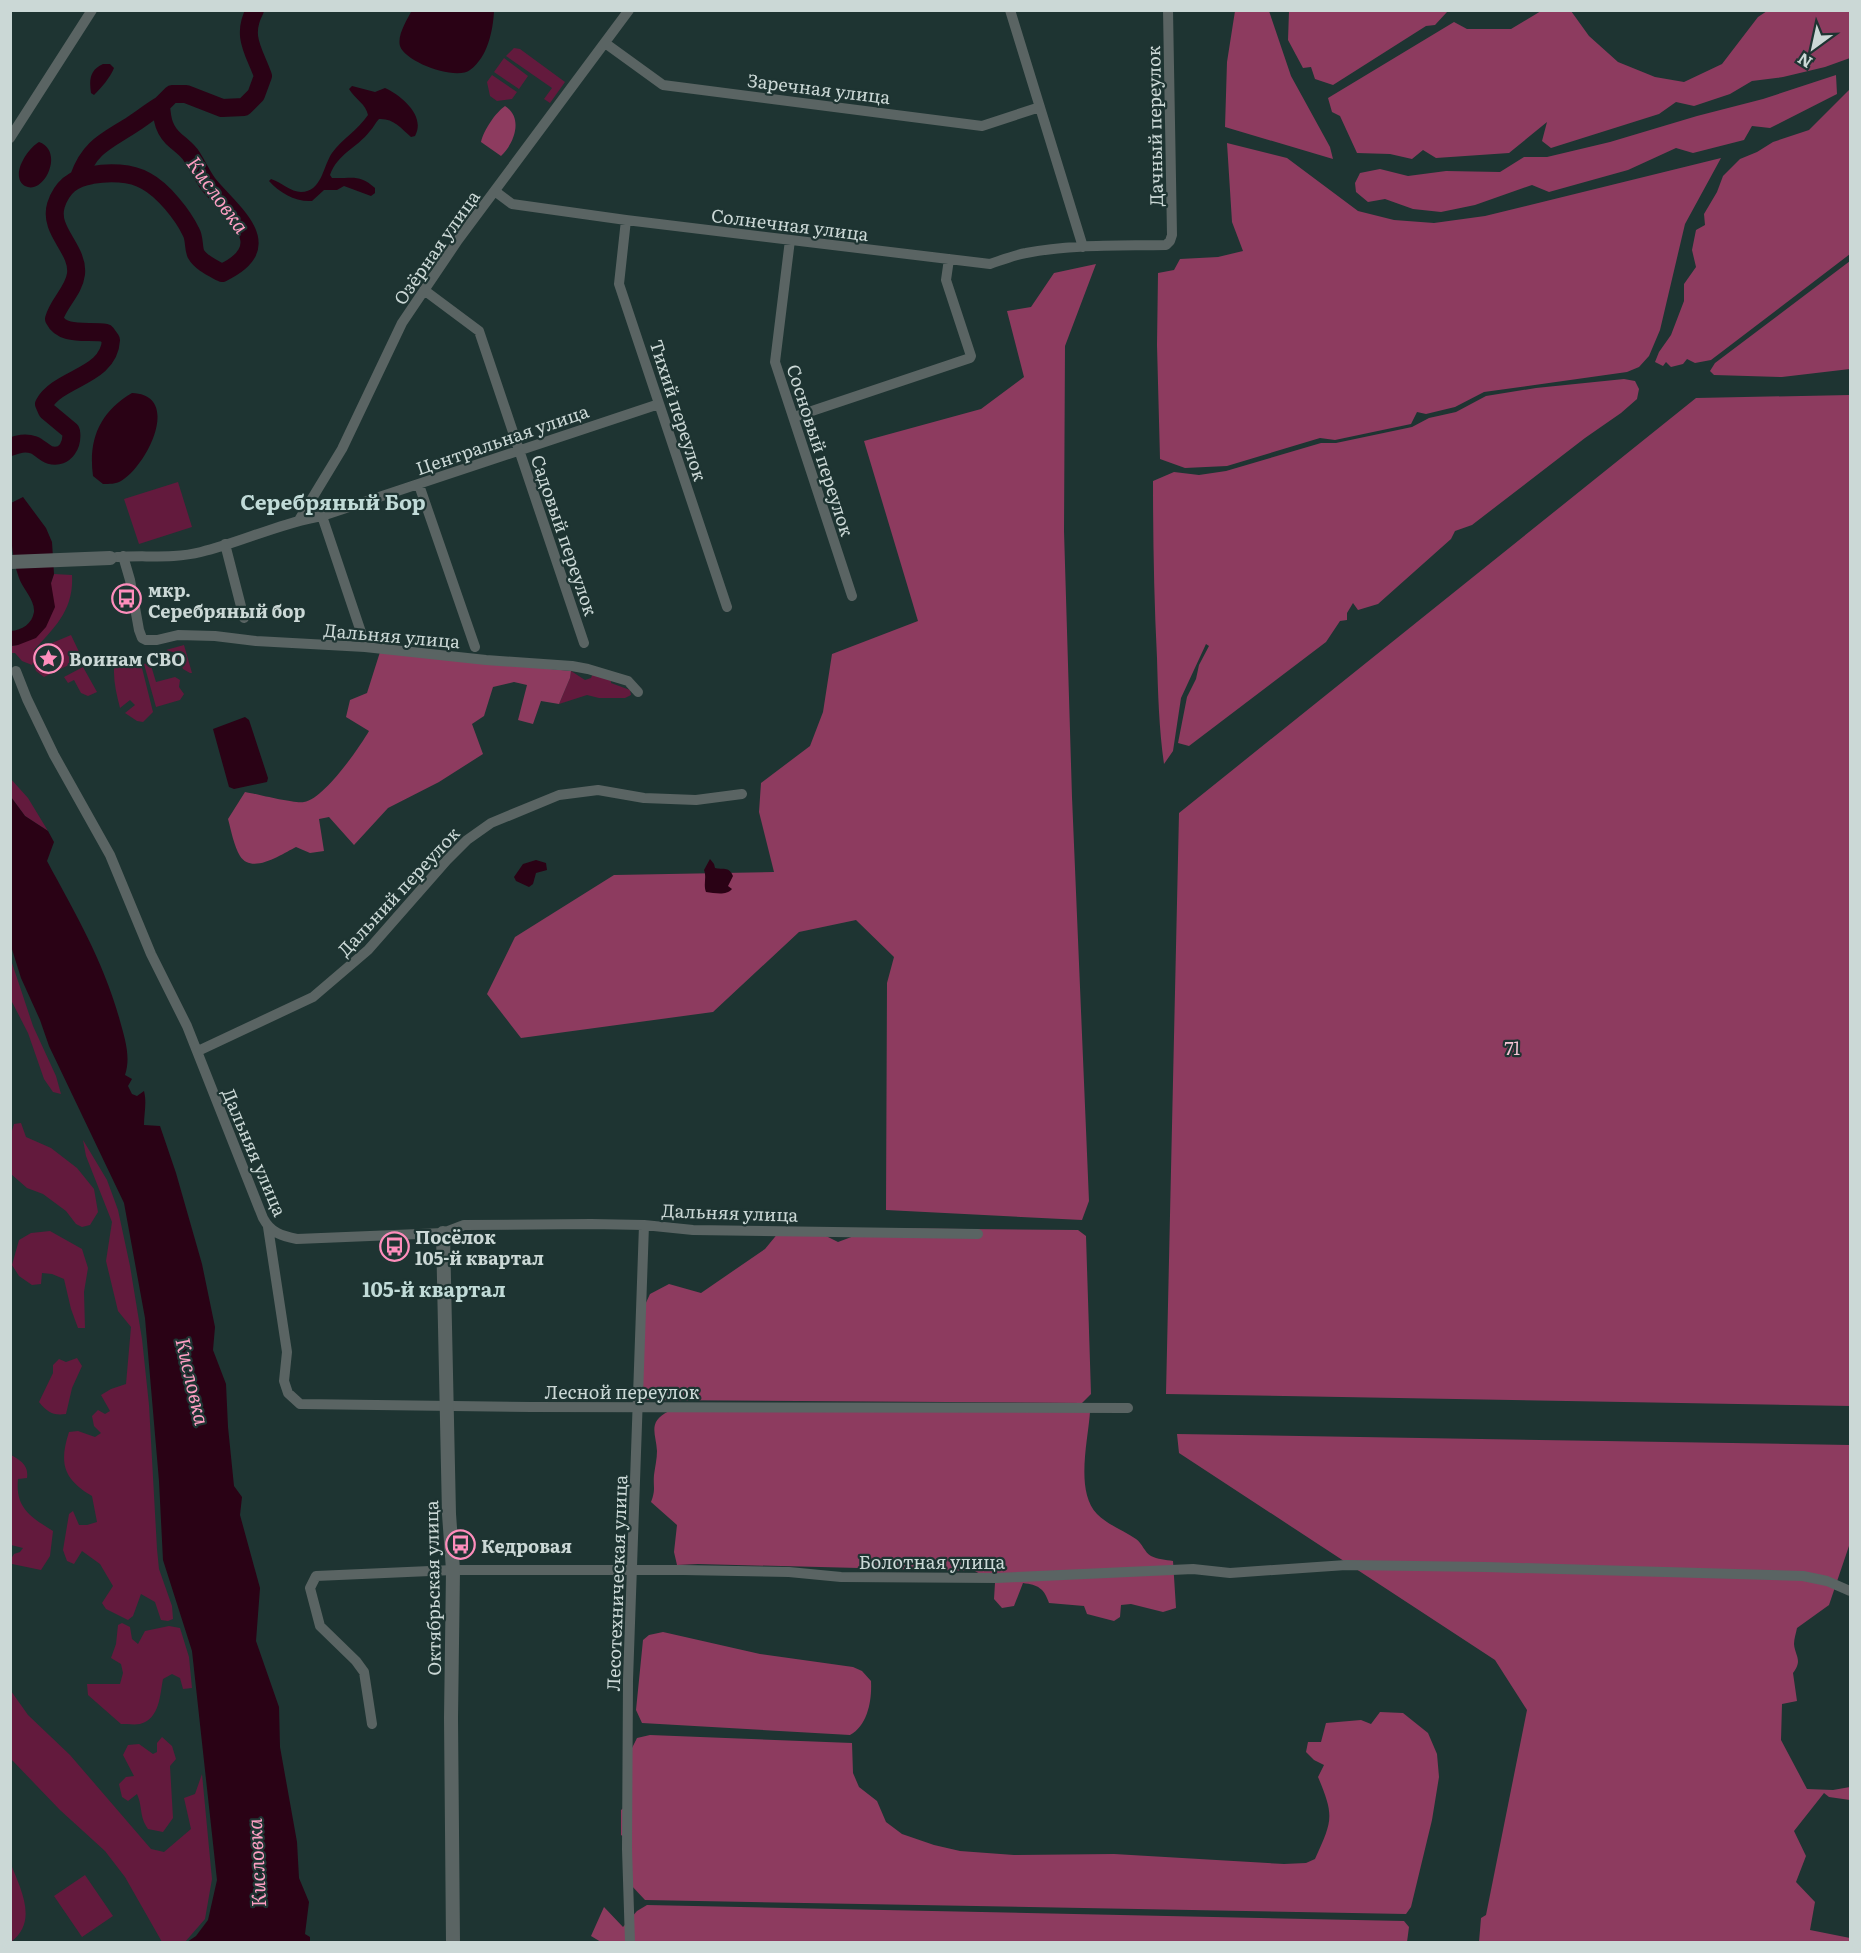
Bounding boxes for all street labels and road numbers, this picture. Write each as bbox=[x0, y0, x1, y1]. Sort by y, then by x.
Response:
street label: Дачный переулок bbox=[1139, 45, 1169, 207]
street label: Заречная улица bbox=[746, 66, 892, 110]
street label: Озёрная улица bbox=[386, 184, 486, 310]
street label: Солнечная улица bbox=[710, 201, 871, 247]
street label: Тихий переулок bbox=[643, 336, 715, 484]
street label: Сосновый переулок bbox=[780, 360, 862, 540]
street label: Центральная улица bbox=[412, 397, 592, 481]
street label: Садовый переулок bbox=[525, 451, 605, 619]
street label: Дальняя улица bbox=[323, 616, 462, 654]
street label: Дальний переулок bbox=[331, 820, 466, 962]
street label: Дальняя улица bbox=[216, 1084, 294, 1220]
street label: Дальняя улица bbox=[661, 1196, 799, 1228]
street label: Лесной переулок bbox=[545, 1378, 700, 1405]
street label: Лесотехническая улица bbox=[599, 1474, 633, 1692]
street label: Октябрьская улица bbox=[417, 1500, 447, 1676]
street label: Болотная улица bbox=[859, 1548, 1005, 1575]

